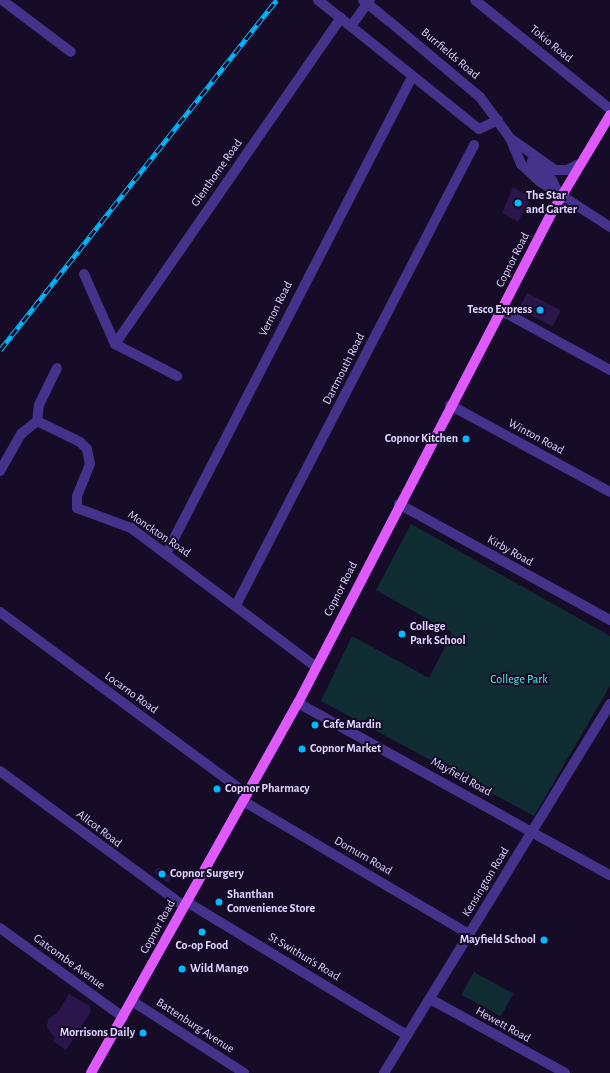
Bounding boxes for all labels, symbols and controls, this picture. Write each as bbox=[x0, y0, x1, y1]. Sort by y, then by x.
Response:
street label: Tokio Road bbox=[527, 22, 575, 66]
street label: Burrfields Road bbox=[418, 25, 482, 83]
street label: Glenthorne Road bbox=[188, 136, 246, 210]
place label: The Star and Garter bbox=[526, 189, 577, 217]
marker: The Star and Garter bbox=[513, 198, 523, 208]
street label: Copnor Road bbox=[493, 230, 533, 290]
street label: Vernon Road bbox=[256, 279, 296, 339]
place label: Tesco Express bbox=[467, 303, 532, 317]
marker: Tesco Express bbox=[535, 305, 545, 315]
street label: Dartmouth Road bbox=[320, 331, 368, 407]
street label: Winton Road bbox=[506, 416, 566, 458]
place label: Copnor Kitchen bbox=[385, 432, 458, 446]
marker: Copnor Kitchen bbox=[461, 434, 471, 444]
street label: Monckton Road bbox=[125, 508, 193, 560]
street label: Kirby Road bbox=[485, 533, 535, 569]
street label: Copnor Road bbox=[321, 559, 361, 619]
place label: College Park School bbox=[410, 620, 466, 648]
marker: College Park School bbox=[397, 629, 407, 639]
street label: Locarno Road bbox=[102, 669, 160, 717]
park label: College Park bbox=[490, 673, 548, 687]
place label: Cafe Mardin bbox=[323, 718, 381, 732]
marker: Cafe Mardin bbox=[310, 720, 320, 730]
place label: Copnor Market bbox=[310, 742, 381, 756]
marker: Copnor Market bbox=[297, 744, 307, 754]
street label: Mayfield Road bbox=[428, 754, 494, 800]
place label: Copnor Pharmacy bbox=[225, 782, 310, 796]
marker: Copnor Pharmacy bbox=[212, 784, 222, 794]
street label: Allcot Road bbox=[73, 807, 125, 851]
street label: Domum Road bbox=[331, 834, 395, 878]
street label: Kensington Road bbox=[460, 844, 512, 920]
place label: Copnor Surgery bbox=[170, 867, 244, 881]
marker: Copnor Surgery bbox=[157, 869, 167, 879]
place label: Shanthan Convenience Store bbox=[227, 888, 315, 916]
street label: Copnor Road bbox=[137, 897, 179, 957]
marker: Shanthan Convenience Store bbox=[214, 897, 224, 907]
marker: Co-op Food bbox=[197, 927, 207, 937]
street label: St Swithun's Road bbox=[265, 930, 343, 984]
street label: Gatcombe Avenue bbox=[30, 931, 108, 993]
place label: Mayfield School bbox=[460, 933, 536, 947]
marker: Mayfield School bbox=[539, 935, 549, 945]
place label: Co-op Food bbox=[176, 939, 228, 953]
place label: Wild Mango bbox=[190, 962, 249, 976]
marker: Wild Mango bbox=[177, 964, 187, 974]
street label: Battenburg Avenue bbox=[153, 995, 237, 1057]
street label: Hewett Road bbox=[473, 1004, 533, 1046]
place label: Morrisons Daily bbox=[60, 1026, 135, 1040]
marker: Morrisons Daily bbox=[138, 1028, 148, 1038]

